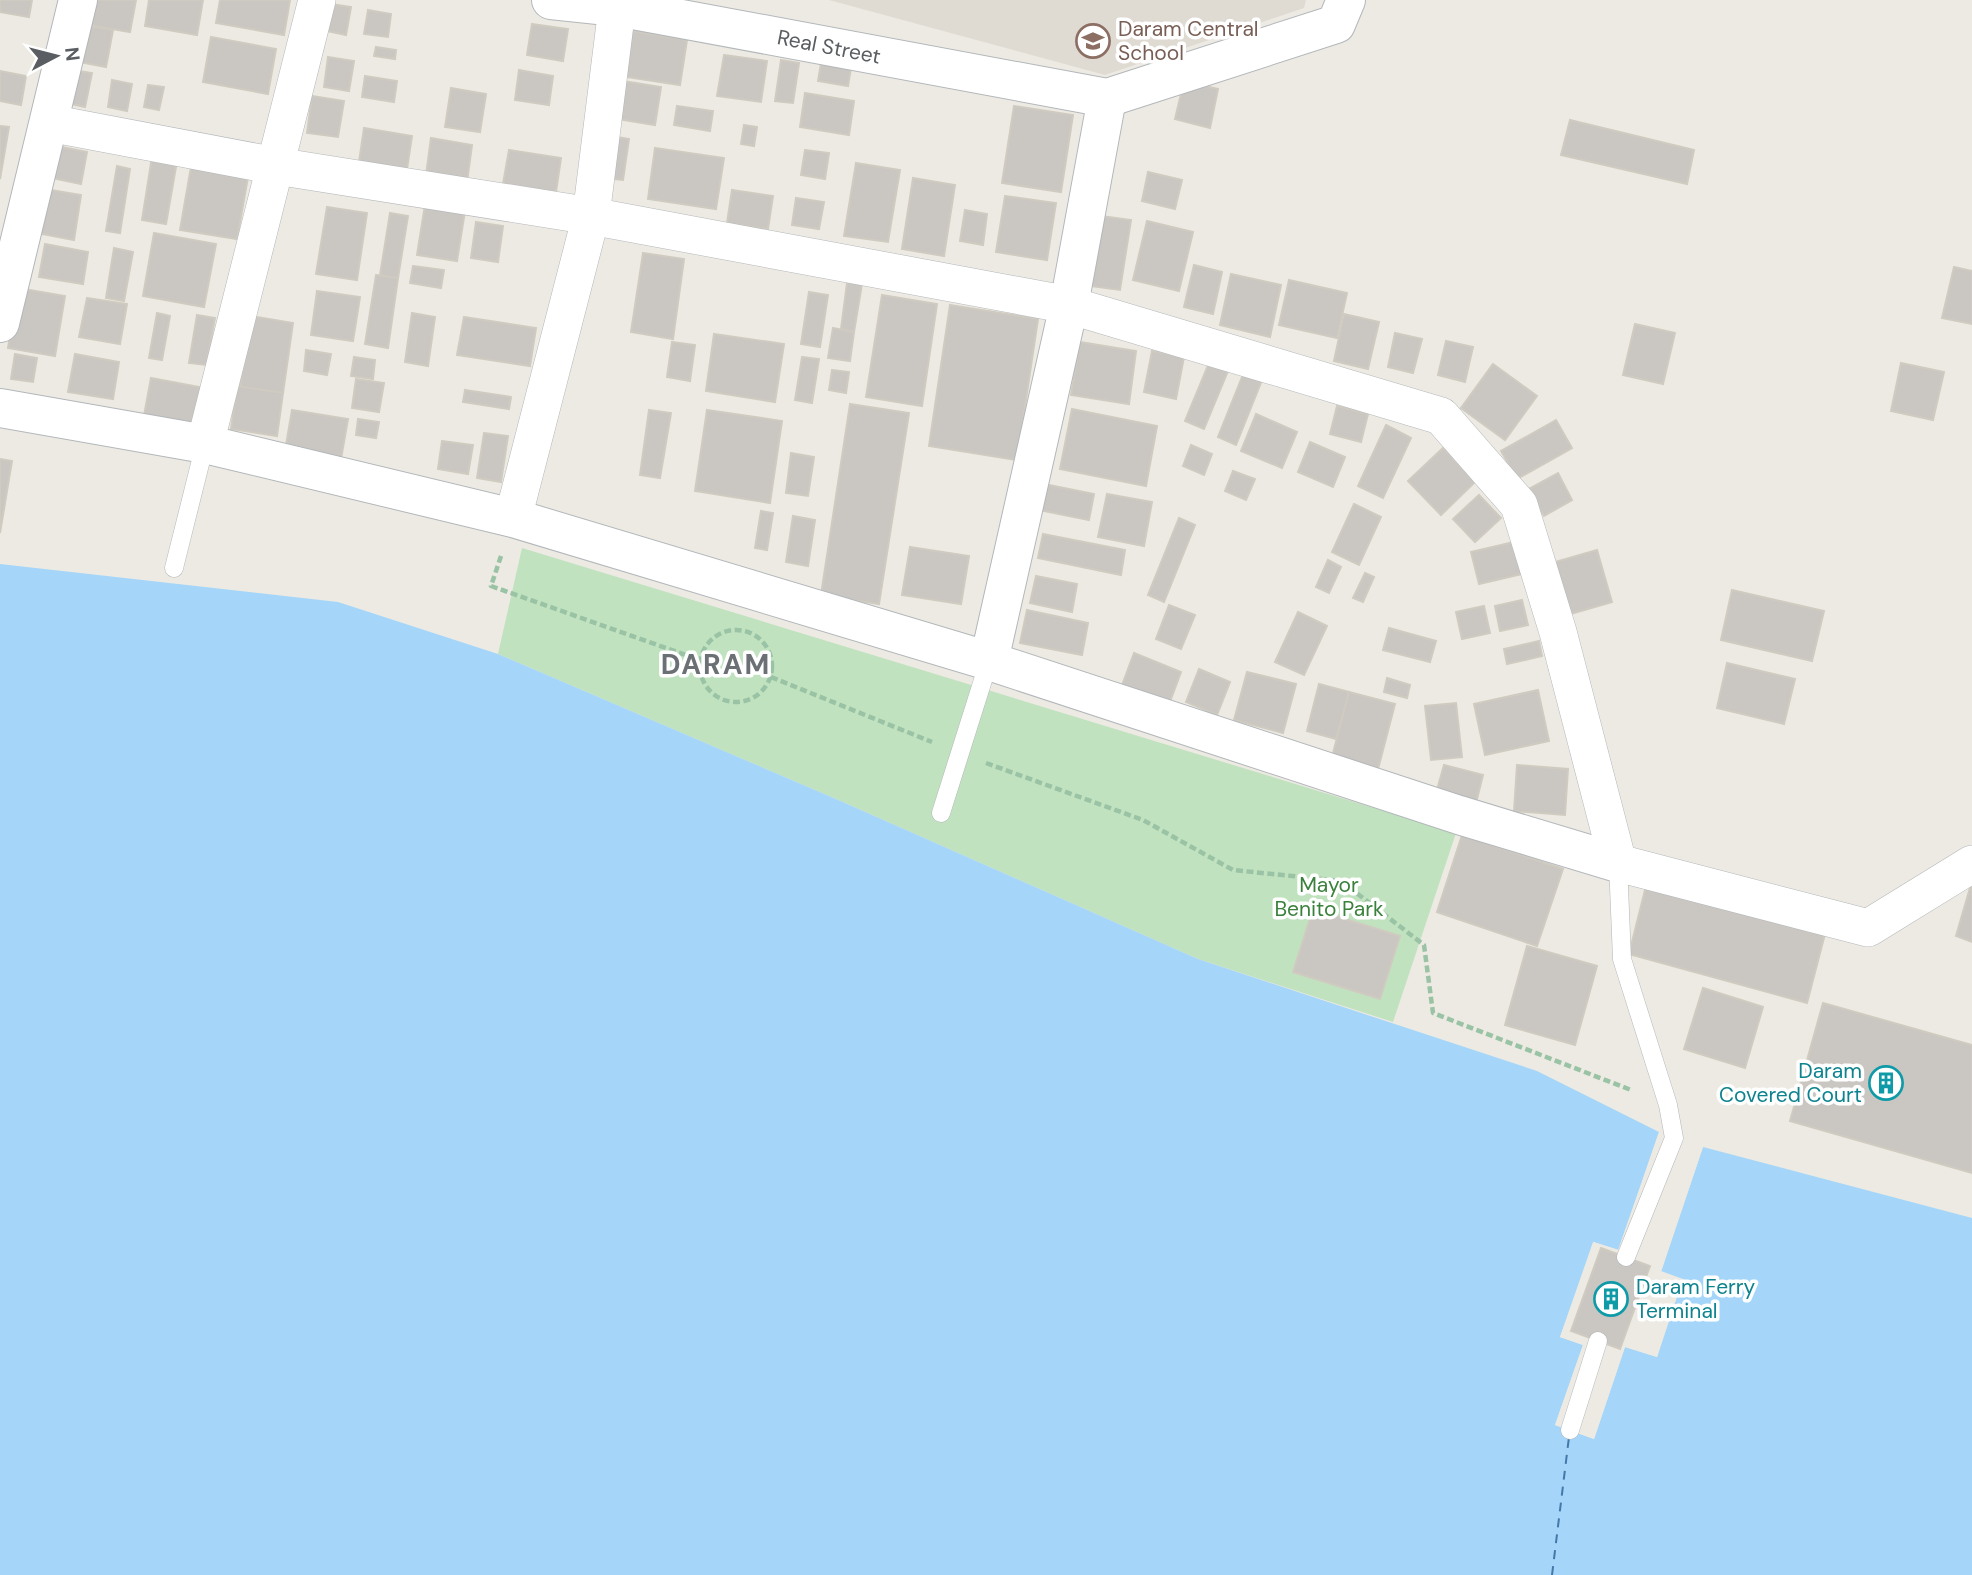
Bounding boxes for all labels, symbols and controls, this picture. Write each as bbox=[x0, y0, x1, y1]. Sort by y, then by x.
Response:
place label: Daram Central School bbox=[1118, 15, 1259, 67]
north arrow bbox=[21, 21, 91, 91]
school or university icon: Daram Central School bbox=[1074, 22, 1112, 60]
street label: Real Street bbox=[775, 23, 883, 71]
text: N bbox=[59, 46, 86, 62]
district label: DARAM bbox=[661, 646, 771, 683]
park label: Mayor Benito Park bbox=[1274, 871, 1384, 923]
place label: Daram Covered Court bbox=[1719, 1057, 1862, 1109]
building icon: Daram Covered Court bbox=[1867, 1064, 1905, 1102]
place label: Daram Ferry Terminal bbox=[1636, 1273, 1756, 1325]
building icon: Daram Ferry Terminal bbox=[1592, 1280, 1630, 1318]

